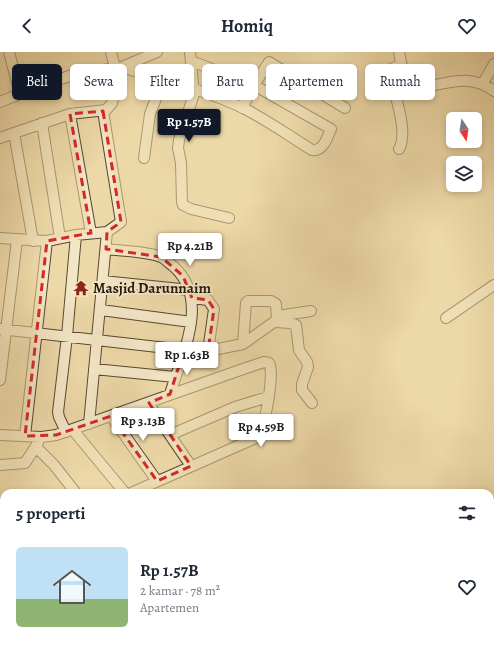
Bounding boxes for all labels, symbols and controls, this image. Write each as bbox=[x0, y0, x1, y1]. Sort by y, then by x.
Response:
text: Homiq bbox=[221, 14, 273, 38]
icon: back bbox=[16, 15, 38, 37]
icon: heart bbox=[456, 15, 478, 37]
chip: Beli bbox=[12, 64, 62, 100]
chip: Sewa bbox=[70, 64, 127, 100]
chip: Filter bbox=[135, 64, 194, 100]
chip: Baru bbox=[202, 64, 258, 100]
chip: Apartemen bbox=[266, 64, 357, 100]
chip: Rumah bbox=[365, 64, 435, 100]
pin: Rp 1.57B bbox=[148, 109, 230, 143]
north arrow bbox=[446, 112, 482, 148]
map controls bbox=[446, 112, 482, 192]
text: Rp 1.57B bbox=[167, 113, 211, 130]
button: layers bbox=[446, 156, 482, 192]
pin: Rp 4.21B bbox=[149, 233, 231, 267]
text: Rp 4.21B bbox=[167, 237, 213, 254]
place label: Masjid Darunnaim bbox=[93, 278, 211, 298]
temple icon: Masjid Darunnaim bbox=[72, 279, 90, 297]
pin: Rp 1.63B bbox=[146, 342, 228, 376]
text: Rp 1.63B bbox=[164, 346, 210, 363]
pin: Rp 3.13B bbox=[102, 408, 184, 442]
text: Rp 3.13B bbox=[121, 412, 165, 429]
pin: Rp 4.59B bbox=[220, 414, 302, 448]
text: Rp 4.59B bbox=[238, 418, 284, 435]
text: 5 properti bbox=[16, 502, 86, 525]
icon: filters bbox=[456, 502, 478, 524]
text: Rp 1.57B bbox=[140, 559, 199, 582]
icon: home bbox=[48, 563, 96, 611]
icon: heart bbox=[456, 576, 478, 598]
text: 2 kamar · 78 m² bbox=[140, 582, 220, 599]
text: Apartemen bbox=[140, 599, 199, 616]

